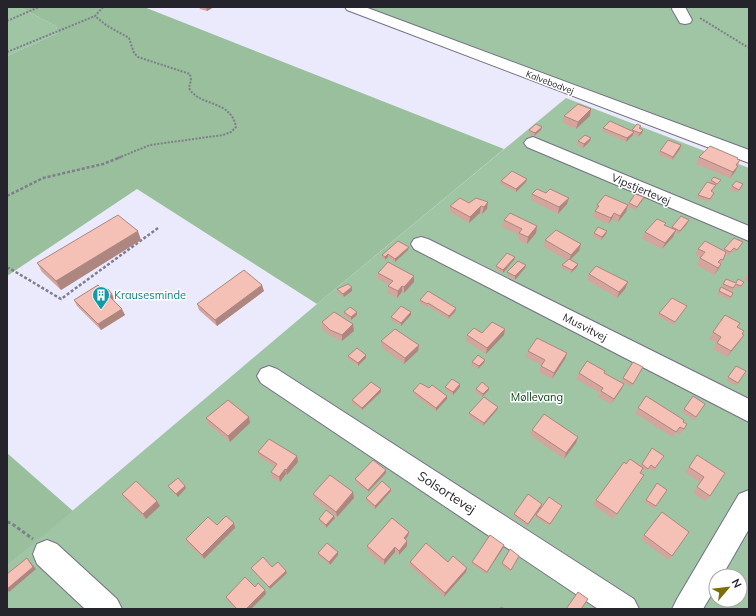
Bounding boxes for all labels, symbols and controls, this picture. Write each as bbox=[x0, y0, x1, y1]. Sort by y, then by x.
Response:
street label: Kalvebodvej bbox=[524, 68, 576, 96]
street label: Vipstjertevej bbox=[609, 170, 673, 208]
building icon: Krausesminde bbox=[91, 285, 111, 310]
place label: Krausesminde bbox=[114, 288, 186, 302]
street label: Musvitvej bbox=[560, 310, 610, 344]
park label: Møllevang bbox=[511, 390, 563, 404]
street label: Solsortevej bbox=[415, 467, 479, 517]
north arrow bbox=[708, 568, 748, 608]
text: N bbox=[729, 576, 745, 590]

